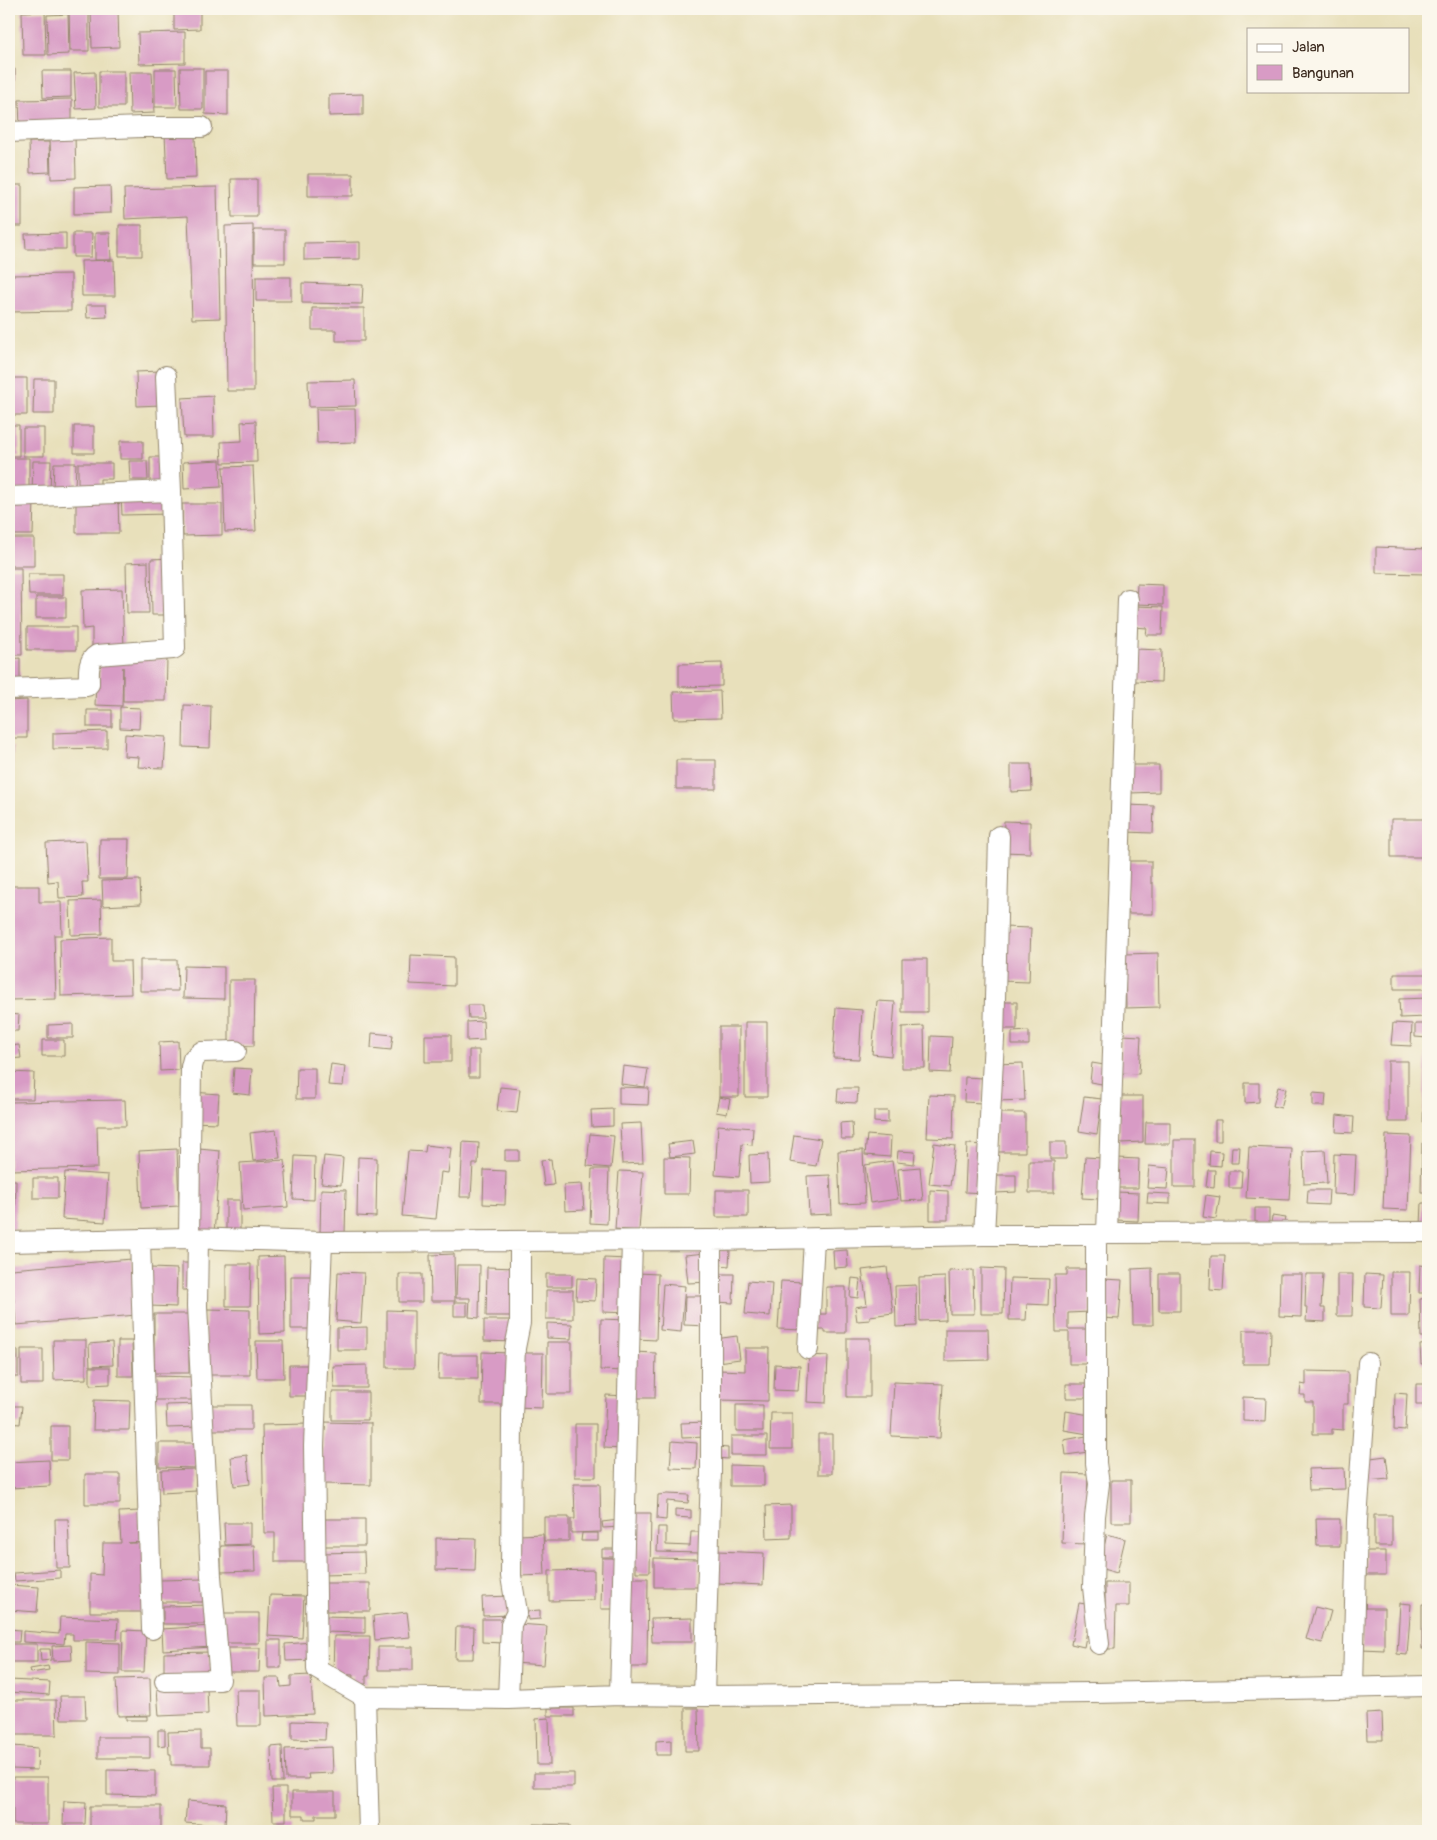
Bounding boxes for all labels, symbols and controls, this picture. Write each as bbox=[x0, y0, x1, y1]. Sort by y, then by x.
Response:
legend bbox=[1247, 28, 1410, 92]
text: Jalan bbox=[1292, 38, 1325, 57]
text: Bangunan bbox=[1292, 64, 1354, 83]

